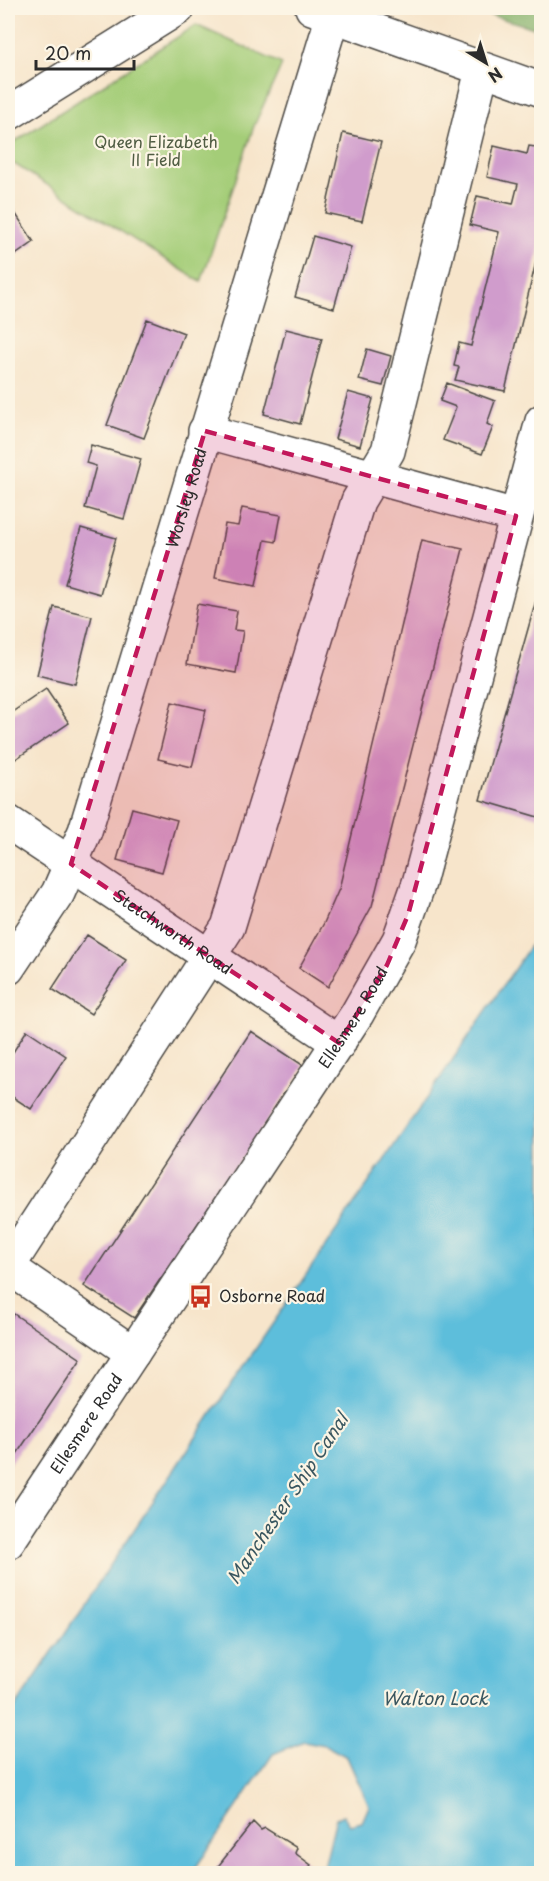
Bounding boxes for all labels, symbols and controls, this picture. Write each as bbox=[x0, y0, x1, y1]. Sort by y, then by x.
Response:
scale bar bbox=[36, 33, 134, 71]
north arrow bbox=[456, 33, 516, 93]
text: 20 m bbox=[45, 39, 91, 66]
text: N bbox=[483, 62, 508, 89]
park label: Queen Elizabeth II Field bbox=[94, 129, 218, 171]
street label: Worsley Road bbox=[159, 445, 212, 551]
street label: Stetchworth Road bbox=[109, 883, 238, 980]
street label: Ellesmere Road bbox=[311, 961, 393, 1073]
bus stop icon: Osborne Road bbox=[188, 1283, 214, 1309]
place label: Osborne Road bbox=[219, 1283, 325, 1307]
street label: Ellesmere Road bbox=[43, 1368, 127, 1478]
water label: Manchester Ship Canal bbox=[219, 1405, 356, 1589]
water label: Walton Lock bbox=[382, 1684, 488, 1711]

